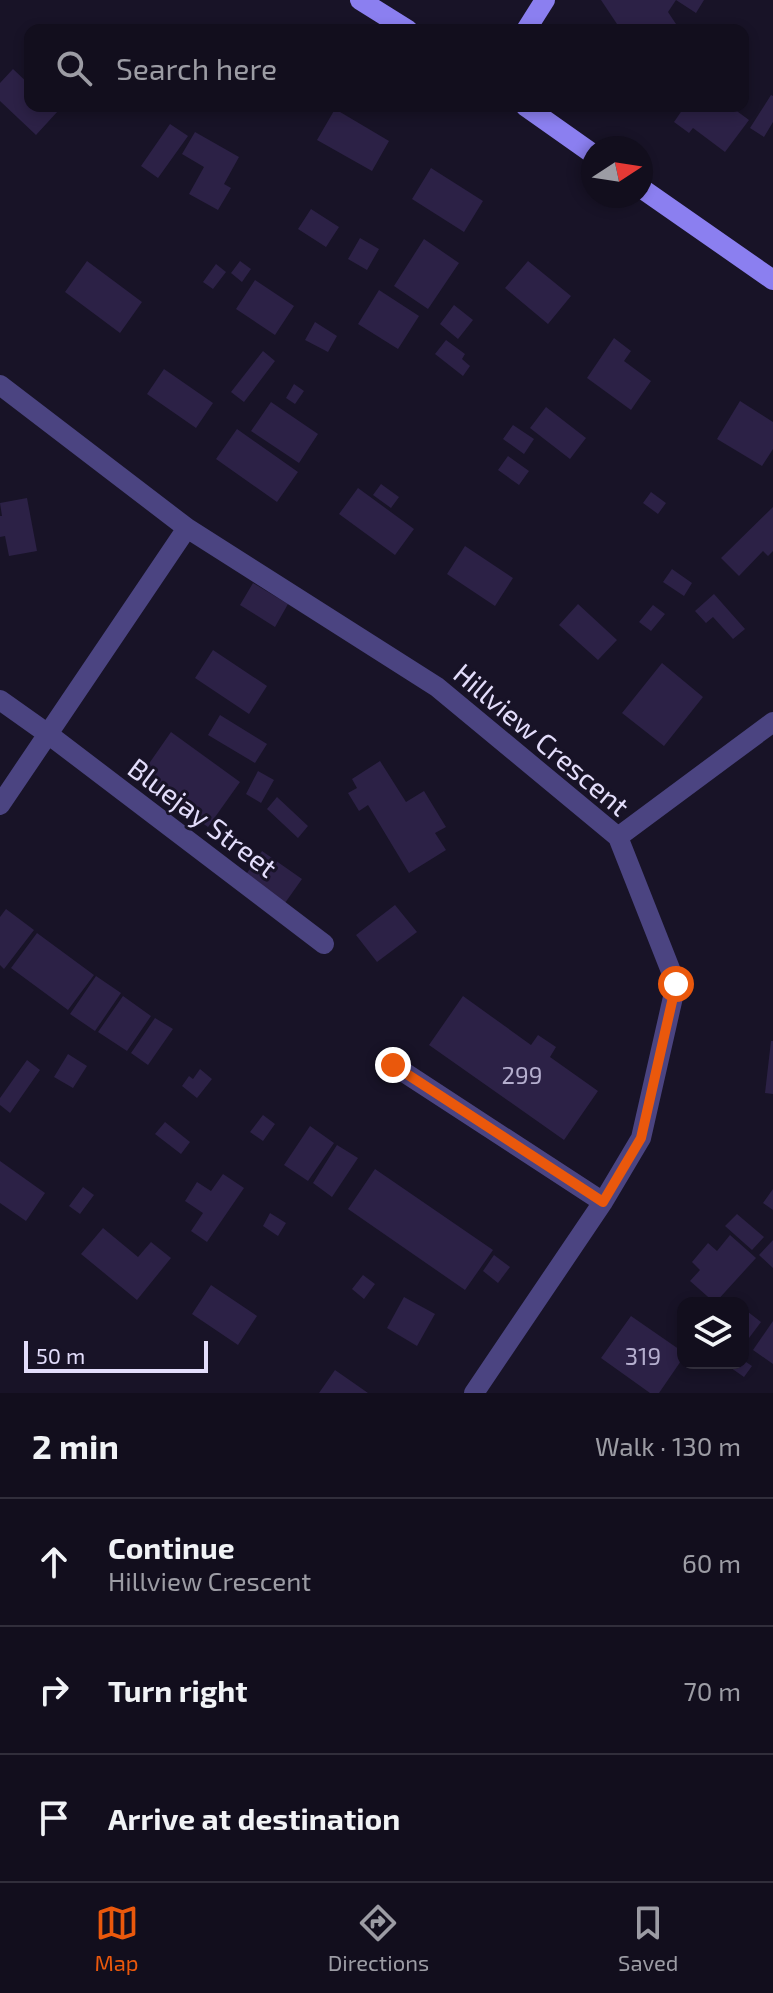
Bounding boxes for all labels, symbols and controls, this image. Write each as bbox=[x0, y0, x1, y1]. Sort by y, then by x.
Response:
search box bbox=[24, 24, 749, 112]
icon: search bbox=[52, 46, 96, 90]
text: Search here bbox=[116, 50, 277, 86]
north arrow bbox=[581, 136, 653, 208]
street label: Hillview Crescent bbox=[447, 656, 637, 822]
street label: Bluejay Street bbox=[122, 750, 284, 884]
route start bbox=[658, 966, 694, 1002]
route end bbox=[375, 1047, 411, 1083]
house number: 299 bbox=[502, 1060, 542, 1089]
map controls bbox=[677, 1297, 749, 1369]
button: layers bbox=[677, 1297, 749, 1369]
scale bar bbox=[24, 1337, 208, 1373]
house number: 319 bbox=[625, 1341, 661, 1370]
text: 50 m bbox=[36, 1342, 85, 1368]
text: 2 min bbox=[32, 1425, 119, 1466]
text: Walk · 130 m bbox=[595, 1430, 741, 1461]
text: Continue bbox=[108, 1529, 235, 1565]
icon: ahead bbox=[32, 1540, 76, 1584]
text: 60 m bbox=[682, 1547, 741, 1578]
text: Hillview Crescent bbox=[108, 1565, 311, 1596]
icon: right bbox=[32, 1668, 76, 1712]
text: Turn right bbox=[108, 1672, 248, 1708]
text: 70 m bbox=[683, 1675, 741, 1706]
icon: arrive bbox=[32, 1796, 76, 1840]
text: Arrive at destination bbox=[108, 1800, 400, 1836]
tab: Map bbox=[95, 1901, 139, 1975]
tab: Directions bbox=[328, 1901, 429, 1975]
tab: Saved bbox=[618, 1901, 678, 1975]

